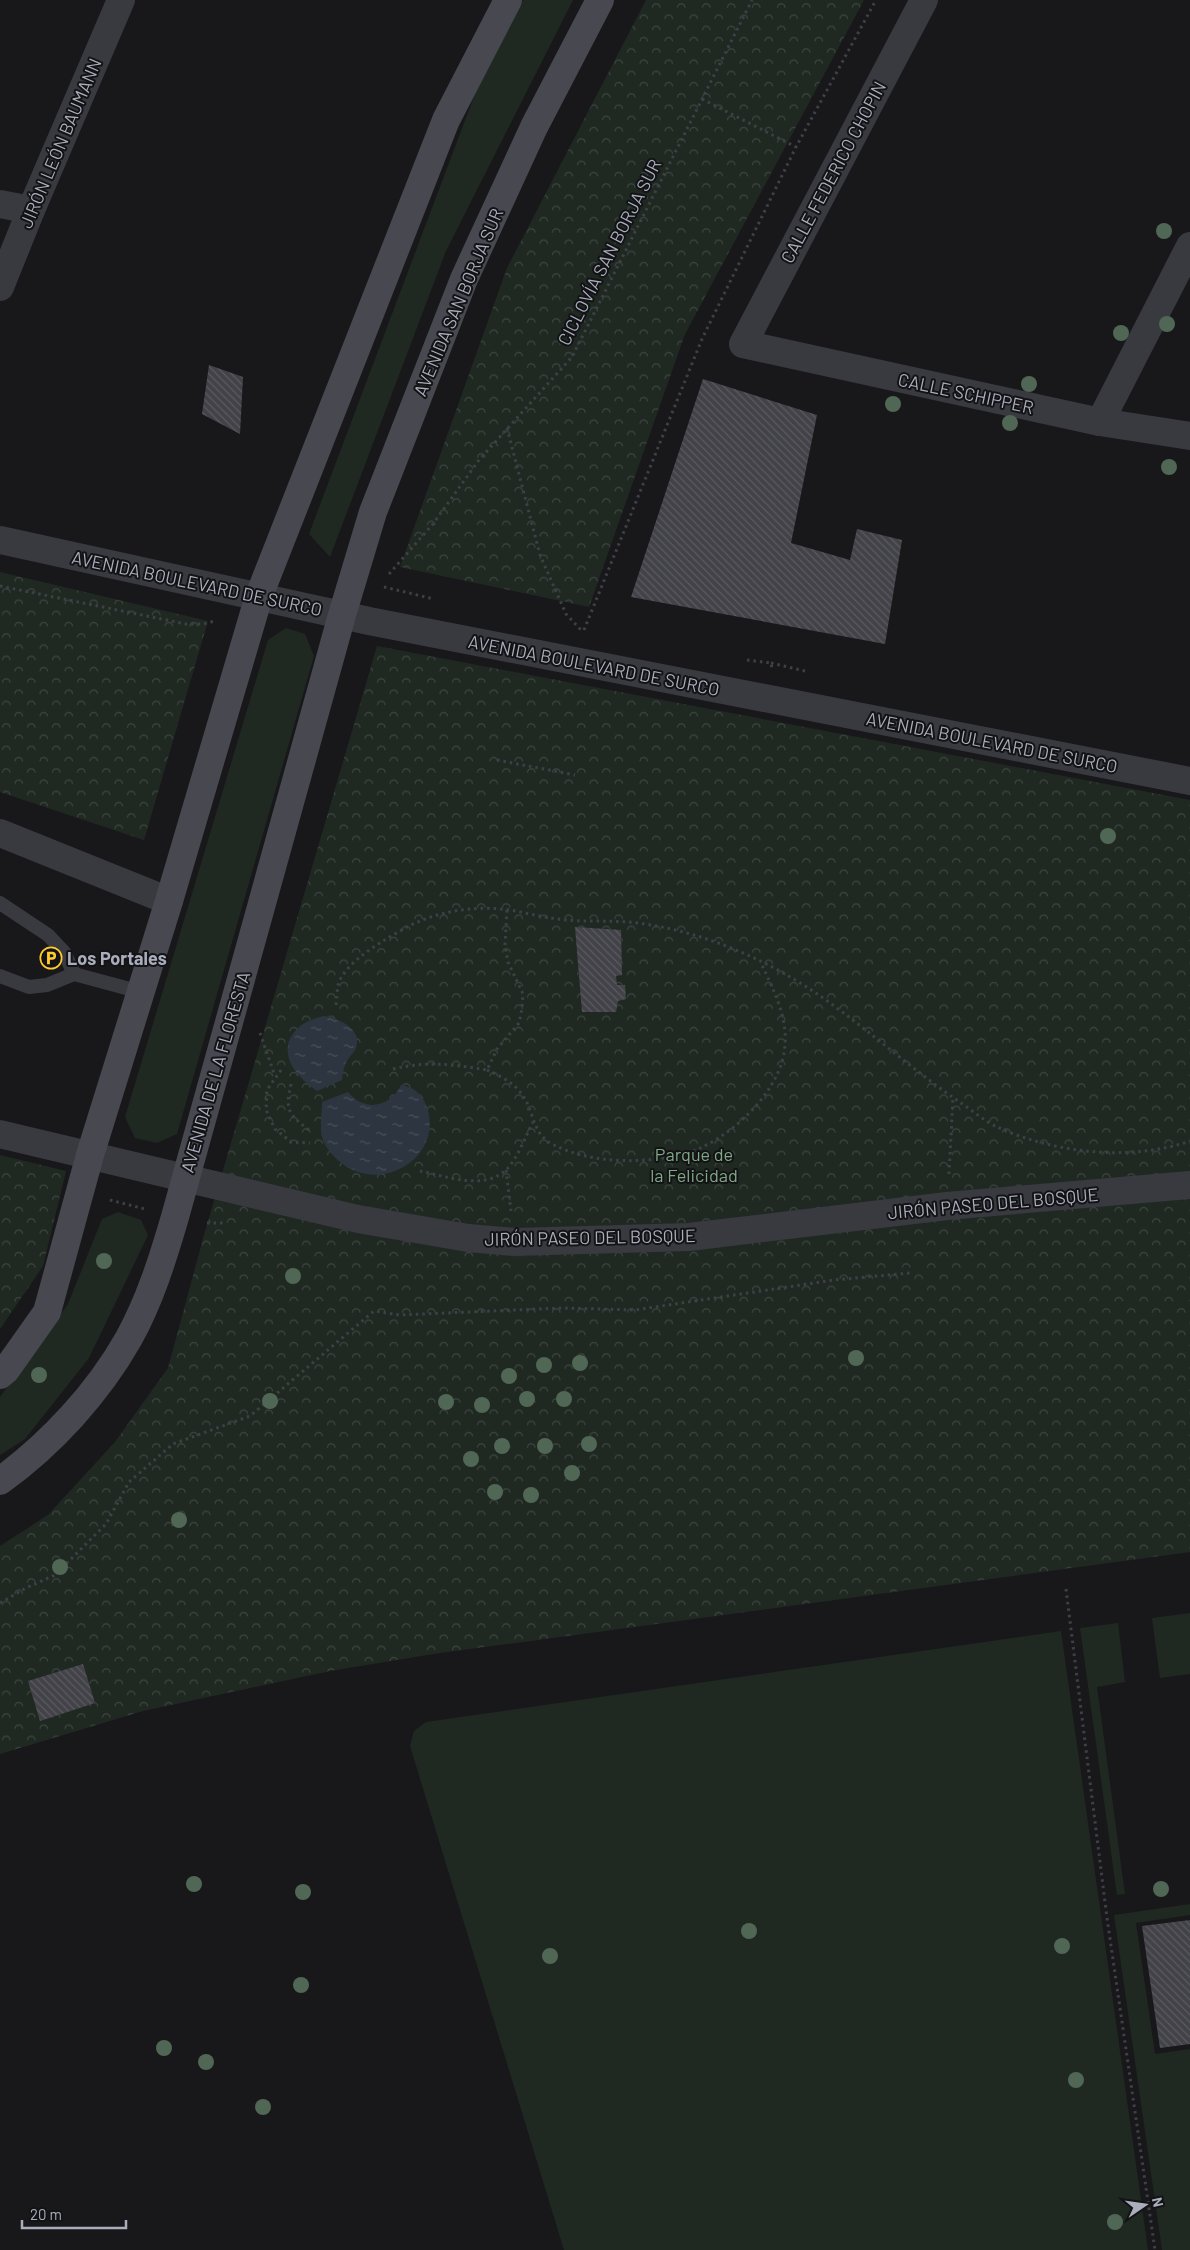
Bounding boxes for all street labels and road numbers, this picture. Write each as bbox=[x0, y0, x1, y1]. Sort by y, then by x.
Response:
street label: JIRÓN LEÓN BAUMANN bbox=[14, 55, 106, 231]
street label: CALLE FEDERICO CHOPIN bbox=[776, 77, 890, 267]
street label: CICLOVÍA SAN BORJA SUR bbox=[552, 155, 666, 349]
street label: AVENIDA SAN BORJA SUR bbox=[408, 205, 508, 399]
street label: CALLE SCHIPPER bbox=[896, 368, 1036, 418]
street label: AVENIDA BOULEVARD DE SURCO bbox=[70, 546, 324, 620]
street label: AVENIDA BOULEVARD DE SURCO bbox=[467, 630, 721, 700]
street label: AVENIDA BOULEVARD DE SURCO bbox=[865, 707, 1119, 777]
street label: AVENIDA DE LA FLORESTA bbox=[176, 969, 254, 1175]
street label: JIRÓN PASEO DEL BOSQUE bbox=[887, 1183, 1099, 1223]
street label: JIRÓN PASEO DEL BOSQUE bbox=[484, 1224, 696, 1250]

